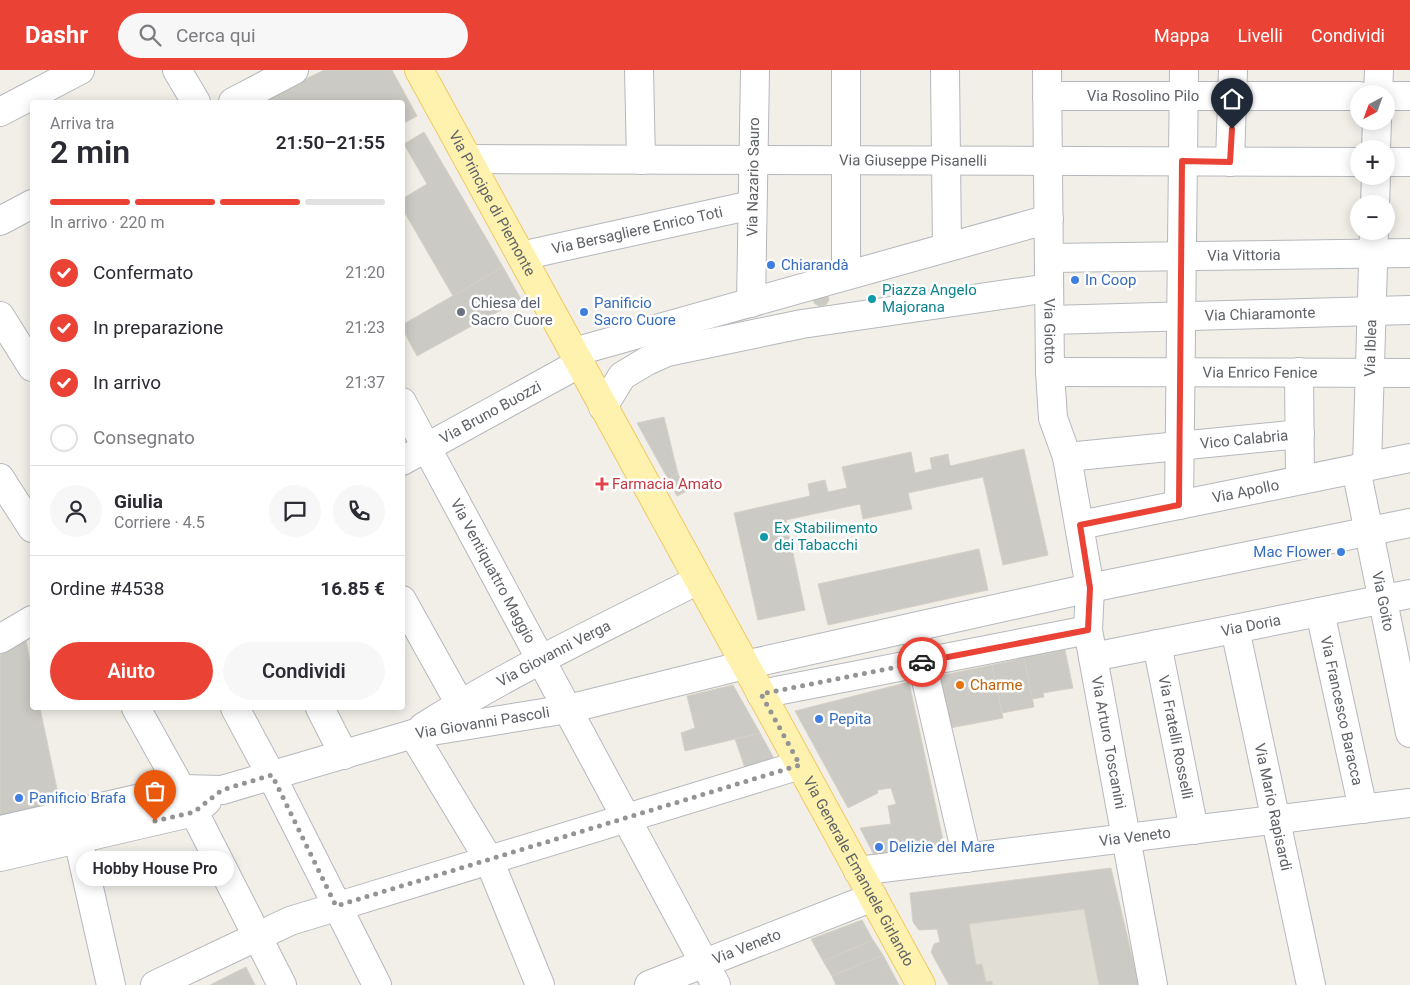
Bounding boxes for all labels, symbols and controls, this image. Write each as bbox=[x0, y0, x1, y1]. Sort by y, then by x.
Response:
search box bbox=[118, 13, 468, 58]
text: Dashr bbox=[25, 21, 88, 49]
icon: search bbox=[136, 21, 164, 49]
text: Cerca qui bbox=[176, 24, 256, 47]
text: Mappa bbox=[1154, 25, 1210, 46]
text: Livelli bbox=[1238, 25, 1283, 46]
text: Condividi bbox=[1311, 25, 1385, 46]
pin bbox=[1211, 78, 1253, 129]
icon: home bbox=[1218, 85, 1246, 113]
north arrow bbox=[1350, 85, 1395, 130]
map controls bbox=[1350, 85, 1395, 240]
street label: Via Rosolino Pilo bbox=[1087, 87, 1199, 105]
text: Arriva tra bbox=[50, 114, 115, 133]
street label: Via Nazario Sauro bbox=[743, 117, 763, 237]
street label: Via Principe di Piemonte bbox=[445, 127, 539, 279]
text: 21:50–21:55 bbox=[276, 131, 385, 154]
text: 2 min bbox=[50, 133, 130, 171]
button: + bbox=[1350, 140, 1395, 185]
street label: Via Giuseppe Pisanelli bbox=[839, 151, 987, 170]
button: − bbox=[1350, 195, 1395, 240]
street label: Via Bersagliere Enrico Toti bbox=[550, 203, 724, 258]
text: In arrivo · 220 m bbox=[50, 213, 164, 232]
street label: Via Vittoria bbox=[1207, 246, 1281, 265]
place label: Chiarandà bbox=[781, 256, 849, 274]
icon: check bbox=[50, 259, 78, 287]
marker: Chiarandà bbox=[765, 259, 777, 271]
text: Confermato bbox=[93, 261, 193, 284]
text: 21:20 bbox=[345, 263, 385, 282]
place label: In Coop bbox=[1085, 271, 1136, 289]
marker: In Coop bbox=[1069, 274, 1081, 286]
place label: Piazza Angelo Majorana bbox=[882, 281, 977, 316]
marker: Piazza Angelo Majorana bbox=[866, 293, 878, 305]
place label: Chiesa del Sacro Cuore bbox=[471, 294, 553, 329]
place label: Panificio Sacro Cuore bbox=[594, 294, 676, 329]
street label: Via Giotto bbox=[1040, 298, 1059, 364]
street label: Via Chiaramonte bbox=[1204, 304, 1316, 325]
marker: Chiesa del Sacro Cuore bbox=[455, 306, 467, 318]
marker: Panificio Sacro Cuore bbox=[578, 306, 590, 318]
icon: check bbox=[50, 314, 78, 342]
text: In preparazione bbox=[93, 316, 223, 339]
text: 21:23 bbox=[345, 318, 385, 337]
street label: Via Iblea bbox=[1361, 319, 1380, 377]
street label: Via Enrico Fenice bbox=[1203, 363, 1317, 382]
icon: check bbox=[50, 369, 78, 397]
text: In arrivo bbox=[93, 371, 161, 394]
text: 21:37 bbox=[345, 373, 385, 392]
street label: Via Bruno Buozzi bbox=[437, 377, 544, 447]
text: Consegnato bbox=[93, 426, 195, 449]
street label: Vico Calabria bbox=[1199, 426, 1289, 453]
place label: Farmacia Amato bbox=[612, 475, 722, 493]
street label: Via Apollo bbox=[1211, 476, 1281, 507]
marker: Farmacia Amato bbox=[596, 478, 608, 490]
button: person bbox=[50, 485, 102, 537]
button: chat bbox=[269, 485, 321, 537]
button: phone bbox=[333, 485, 385, 537]
text: Giulia bbox=[114, 490, 163, 513]
street label: Via Ventiquattro Maggio bbox=[447, 496, 539, 646]
text: Corriere · 4.5 bbox=[114, 513, 205, 532]
place label: Ex Stabilimento dei Tabacchi bbox=[774, 519, 878, 554]
marker: Ex Stabilimento dei Tabacchi bbox=[758, 531, 770, 543]
place label: Mac Flower bbox=[1253, 543, 1331, 561]
marker: Mac Flower bbox=[1335, 546, 1347, 558]
street label: Via Goito bbox=[1368, 570, 1398, 633]
text: Ordine #4538 bbox=[50, 577, 164, 600]
text: 16.85 € bbox=[320, 577, 385, 600]
street label: Via Doria bbox=[1220, 611, 1282, 640]
street label: Via Giovanni Verga bbox=[494, 617, 614, 691]
street label: Via Francesco Baracca bbox=[1316, 634, 1367, 787]
courier bbox=[897, 637, 947, 687]
button: Aiuto bbox=[50, 642, 213, 700]
button: Condividi bbox=[223, 642, 385, 700]
icon: car bbox=[908, 648, 936, 676]
street label: Via Fratelli Rosselli bbox=[1154, 674, 1197, 801]
street label: Via Arturo Toscanini bbox=[1088, 675, 1130, 811]
place label: Charme bbox=[970, 676, 1022, 694]
marker: Charme bbox=[954, 679, 966, 691]
street label: Via Giovanni Pascoli bbox=[414, 703, 551, 742]
place label: Pepita bbox=[829, 710, 871, 728]
marker: Pepita bbox=[813, 713, 825, 725]
street label: Via Mario Rapisardi bbox=[1251, 742, 1295, 872]
pin bbox=[134, 770, 176, 821]
street label: Via Generale Emanuele Girlando bbox=[799, 773, 918, 969]
icon: bag bbox=[141, 777, 169, 805]
place label: Panificio Brafa bbox=[29, 789, 126, 807]
marker: Panificio Brafa bbox=[13, 792, 25, 804]
street label: Via Veneto bbox=[1098, 824, 1172, 850]
place label: Delizie del Mare bbox=[889, 838, 995, 856]
marker: Delizie del Mare bbox=[873, 841, 885, 853]
callout: Hobby House Pro bbox=[76, 851, 234, 886]
text: Hobby House Pro bbox=[92, 859, 218, 878]
street label: Via Veneto bbox=[710, 925, 783, 968]

